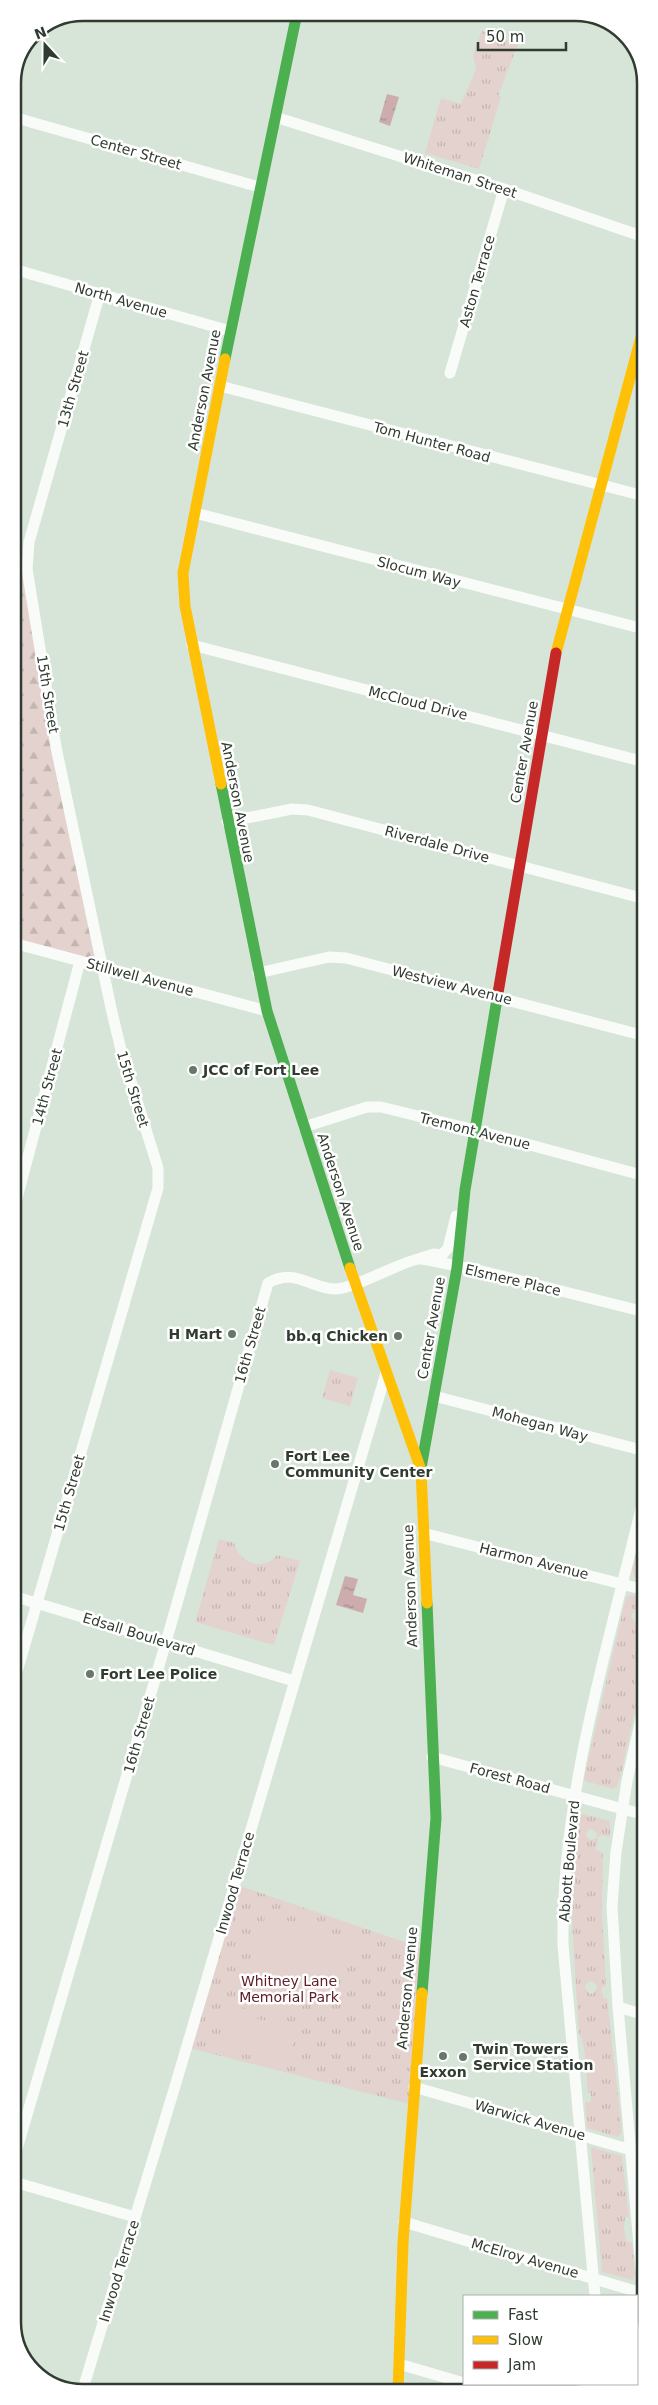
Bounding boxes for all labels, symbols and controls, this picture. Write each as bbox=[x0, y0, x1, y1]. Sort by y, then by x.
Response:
north arrow bbox=[20, 20, 70, 70]
scale bar bbox=[478, 20, 566, 52]
text: N bbox=[32, 23, 49, 42]
text: 50 m bbox=[486, 28, 524, 46]
street label: Center Street bbox=[89, 131, 184, 173]
street label: Whiteman Street bbox=[401, 149, 519, 201]
street label: Aston Terrace bbox=[456, 233, 498, 329]
street label: North Avenue bbox=[73, 279, 169, 321]
street label: Anderson Avenue bbox=[184, 328, 224, 452]
street label: 13th Street bbox=[54, 348, 92, 429]
street label: Tom Hunter Road bbox=[371, 418, 492, 465]
street label: Slocum Way bbox=[375, 553, 463, 591]
street label: 15th Street bbox=[34, 654, 62, 735]
street label: McCloud Drive bbox=[367, 683, 469, 723]
street label: Center Avenue bbox=[507, 700, 541, 804]
street label: Anderson Avenue bbox=[218, 740, 258, 864]
street label: Riverdale Drive bbox=[383, 822, 491, 866]
street label: Stillwell Avenue bbox=[85, 955, 195, 999]
street label: Westview Avenue bbox=[390, 962, 514, 1008]
street label: 14th Street bbox=[29, 1046, 65, 1127]
street label: 15th Street bbox=[114, 1049, 152, 1130]
place label: JCC of Fort Lee bbox=[202, 1062, 319, 1078]
marker: JCC of Fort Lee bbox=[187, 1064, 199, 1076]
street label: Tremont Avenue bbox=[417, 1109, 532, 1153]
street label: Anderson Avenue bbox=[314, 1131, 368, 1253]
street label: Elsmere Place bbox=[463, 1261, 563, 1299]
street label: Center Avenue bbox=[414, 1276, 448, 1380]
street label: 16th Street bbox=[231, 1304, 269, 1385]
place label: H Mart bbox=[168, 1326, 222, 1342]
marker: H Mart bbox=[226, 1328, 238, 1340]
place label: bb.q Chicken bbox=[286, 1328, 388, 1344]
marker: bb.q Chicken bbox=[392, 1330, 404, 1342]
street label: Mohegan Way bbox=[490, 1403, 590, 1445]
place label: Fort Lee Community Center bbox=[285, 1448, 432, 1480]
street label: 15th Street bbox=[50, 1452, 88, 1533]
marker: Fort Lee Community Center bbox=[269, 1458, 281, 1470]
street label: Anderson Avenue bbox=[400, 1524, 420, 1648]
street label: Harmon Avenue bbox=[478, 1540, 590, 1582]
street label: Edsall Boulevard bbox=[81, 1609, 197, 1659]
place label: Fort Lee Police bbox=[100, 1666, 217, 1682]
marker: Fort Lee Police bbox=[84, 1668, 96, 1680]
street label: 16th Street bbox=[120, 1694, 158, 1775]
street label: Forest Road bbox=[468, 1760, 552, 1796]
street label: Abbott Boulevard bbox=[556, 1799, 582, 1923]
street label: Inwood Terrace bbox=[213, 1830, 257, 1936]
street label: Anderson Avenue bbox=[394, 1926, 420, 2050]
park label: Whitney Lane Memorial Park bbox=[239, 1973, 340, 2005]
place label: Twin Towers Service Station bbox=[473, 2041, 593, 2073]
marker: Exxon bbox=[437, 2050, 449, 2062]
marker: Twin Towers Service Station bbox=[457, 2051, 469, 2063]
place label: Exxon bbox=[419, 2064, 467, 2080]
street label: Warwick Avenue bbox=[473, 2096, 587, 2144]
street label: Inwood Terrace bbox=[96, 2218, 142, 2324]
street label: McElroy Avenue bbox=[469, 2235, 581, 2281]
legend bbox=[463, 2295, 638, 2385]
text: Fast bbox=[508, 2306, 538, 2324]
text: Slow bbox=[508, 2331, 543, 2349]
text: Jam bbox=[507, 2356, 536, 2374]

